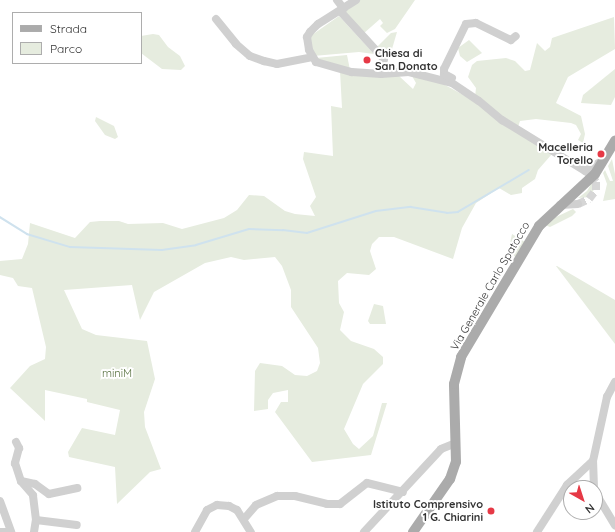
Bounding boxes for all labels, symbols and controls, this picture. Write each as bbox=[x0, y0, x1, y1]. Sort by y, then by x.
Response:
legend bbox=[12, 12, 142, 64]
text: Strada bbox=[50, 21, 87, 36]
text: Parco bbox=[50, 41, 82, 56]
place label: Chiesa di San Donato bbox=[375, 47, 438, 73]
marker: Chiesa di San Donato bbox=[362, 55, 372, 65]
place label: Macelleria Torello bbox=[538, 141, 593, 167]
marker: Macelleria Torello bbox=[596, 149, 606, 159]
street label: Via Generale Carlo Spatocco bbox=[448, 219, 532, 353]
park label: miniM bbox=[102, 366, 132, 380]
north arrow bbox=[563, 480, 603, 520]
place label: Istituto Comprensivo 1 G. Chiarini bbox=[373, 498, 483, 524]
text: N bbox=[582, 501, 597, 517]
marker: Istituto Comprensivo 1 G. Chiarini bbox=[486, 506, 496, 516]

